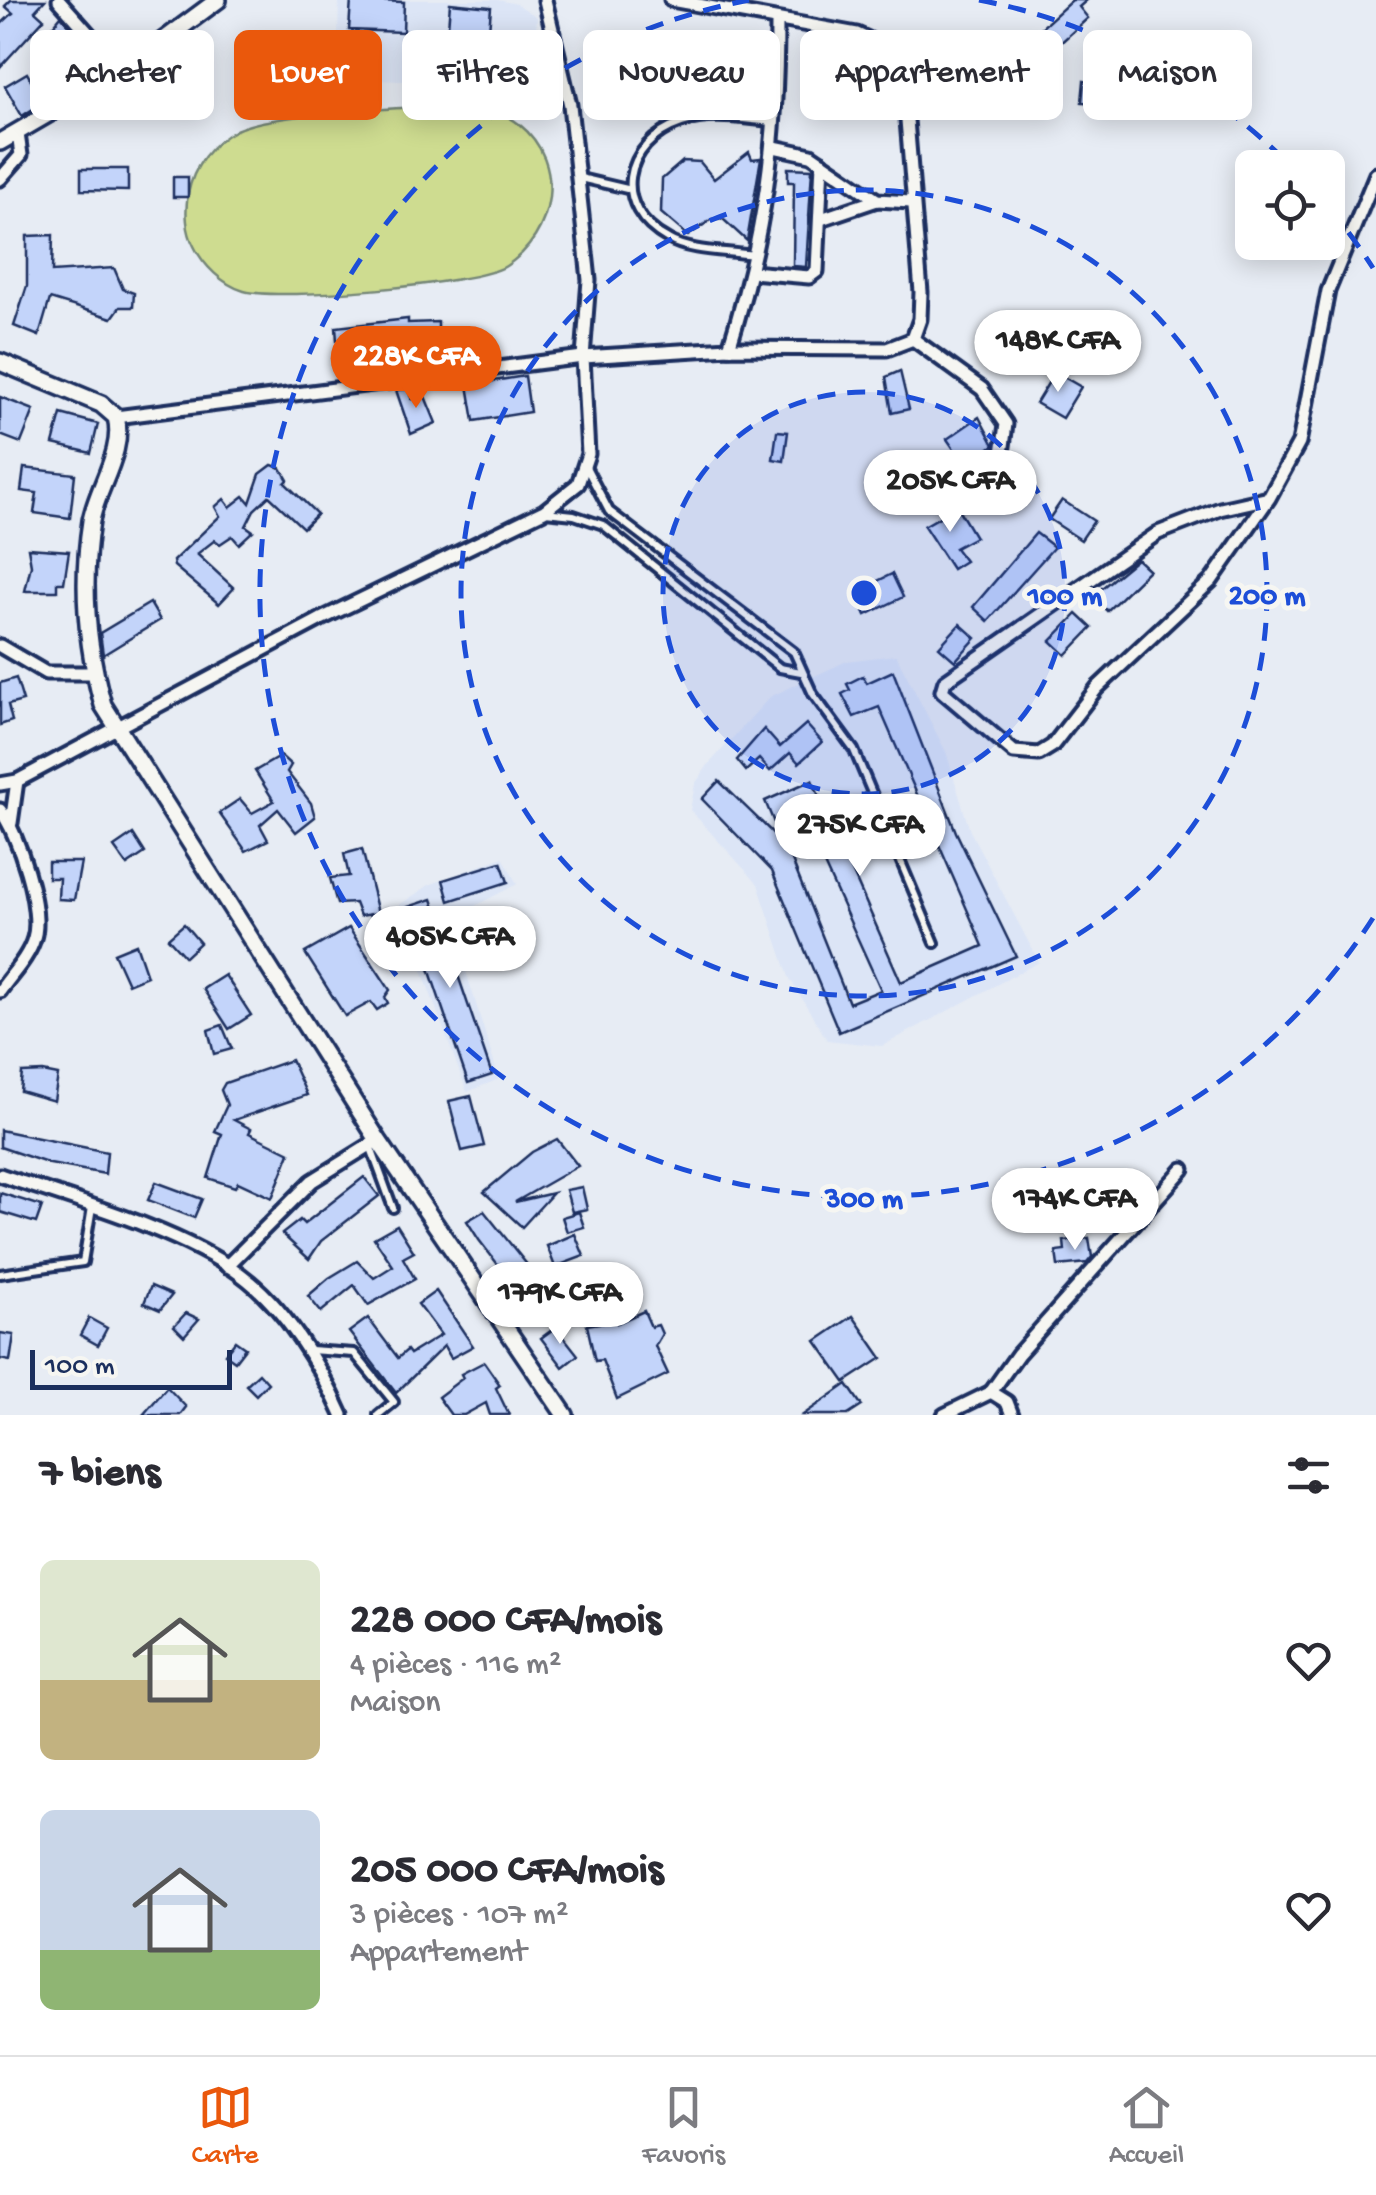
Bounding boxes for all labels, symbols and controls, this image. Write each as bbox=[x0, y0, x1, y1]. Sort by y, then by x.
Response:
chip: Acheter bbox=[30, 30, 214, 120]
chip: Louer bbox=[234, 30, 382, 120]
chip: Filtres bbox=[402, 30, 563, 120]
chip: Nouveau bbox=[583, 30, 780, 120]
chip: Appartement bbox=[800, 30, 1063, 120]
chip: Maison bbox=[1083, 30, 1252, 120]
map controls bbox=[1235, 150, 1345, 260]
button: locate bbox=[1235, 150, 1345, 260]
pin: 148K CFA bbox=[955, 310, 1161, 395]
text: 148K CFA bbox=[996, 323, 1120, 361]
pin: 228K CFA bbox=[313, 326, 519, 411]
text: 228K CFA bbox=[353, 339, 479, 377]
pin: 205K CFA bbox=[847, 450, 1053, 535]
text: 205K CFA bbox=[886, 463, 1014, 501]
centre of rings bbox=[846, 575, 882, 611]
text: 100 m bbox=[1027, 581, 1103, 616]
text: 200 m bbox=[1228, 581, 1306, 616]
pin: 275K CFA bbox=[757, 794, 963, 879]
text: 275K CFA bbox=[797, 807, 923, 845]
pin: 405K CFA bbox=[347, 906, 553, 991]
text: 405K CFA bbox=[386, 919, 514, 957]
pin: 174K CFA bbox=[972, 1168, 1178, 1253]
text: 174K CFA bbox=[1014, 1181, 1136, 1219]
text: 300 m bbox=[824, 1184, 904, 1219]
pin: 179K CFA bbox=[457, 1262, 663, 1347]
text: 179K CFA bbox=[498, 1275, 622, 1313]
scale bar bbox=[30, 1345, 232, 1390]
text: 100 m bbox=[45, 1351, 115, 1384]
icon: filters bbox=[1281, 1448, 1336, 1503]
text: 7 biens bbox=[40, 1451, 160, 1500]
text: 228 000 CFA/mois bbox=[350, 1598, 661, 1647]
icon: home bbox=[120, 1600, 240, 1720]
icon: heart bbox=[1281, 1633, 1336, 1688]
text: 4 pièces · 116 m² bbox=[350, 1647, 561, 1685]
text: Maison bbox=[350, 1685, 441, 1723]
text: 205 000 CFA/mois bbox=[350, 1848, 663, 1897]
icon: home bbox=[120, 1850, 240, 1970]
icon: heart bbox=[1281, 1883, 1336, 1938]
text: 3 pièces · 107 m² bbox=[350, 1897, 568, 1935]
text: Appartement bbox=[350, 1935, 527, 1973]
tab: Carte bbox=[192, 2080, 258, 2173]
tab: Favoris bbox=[642, 2080, 725, 2173]
tab: Accueil bbox=[1109, 2080, 1184, 2173]

